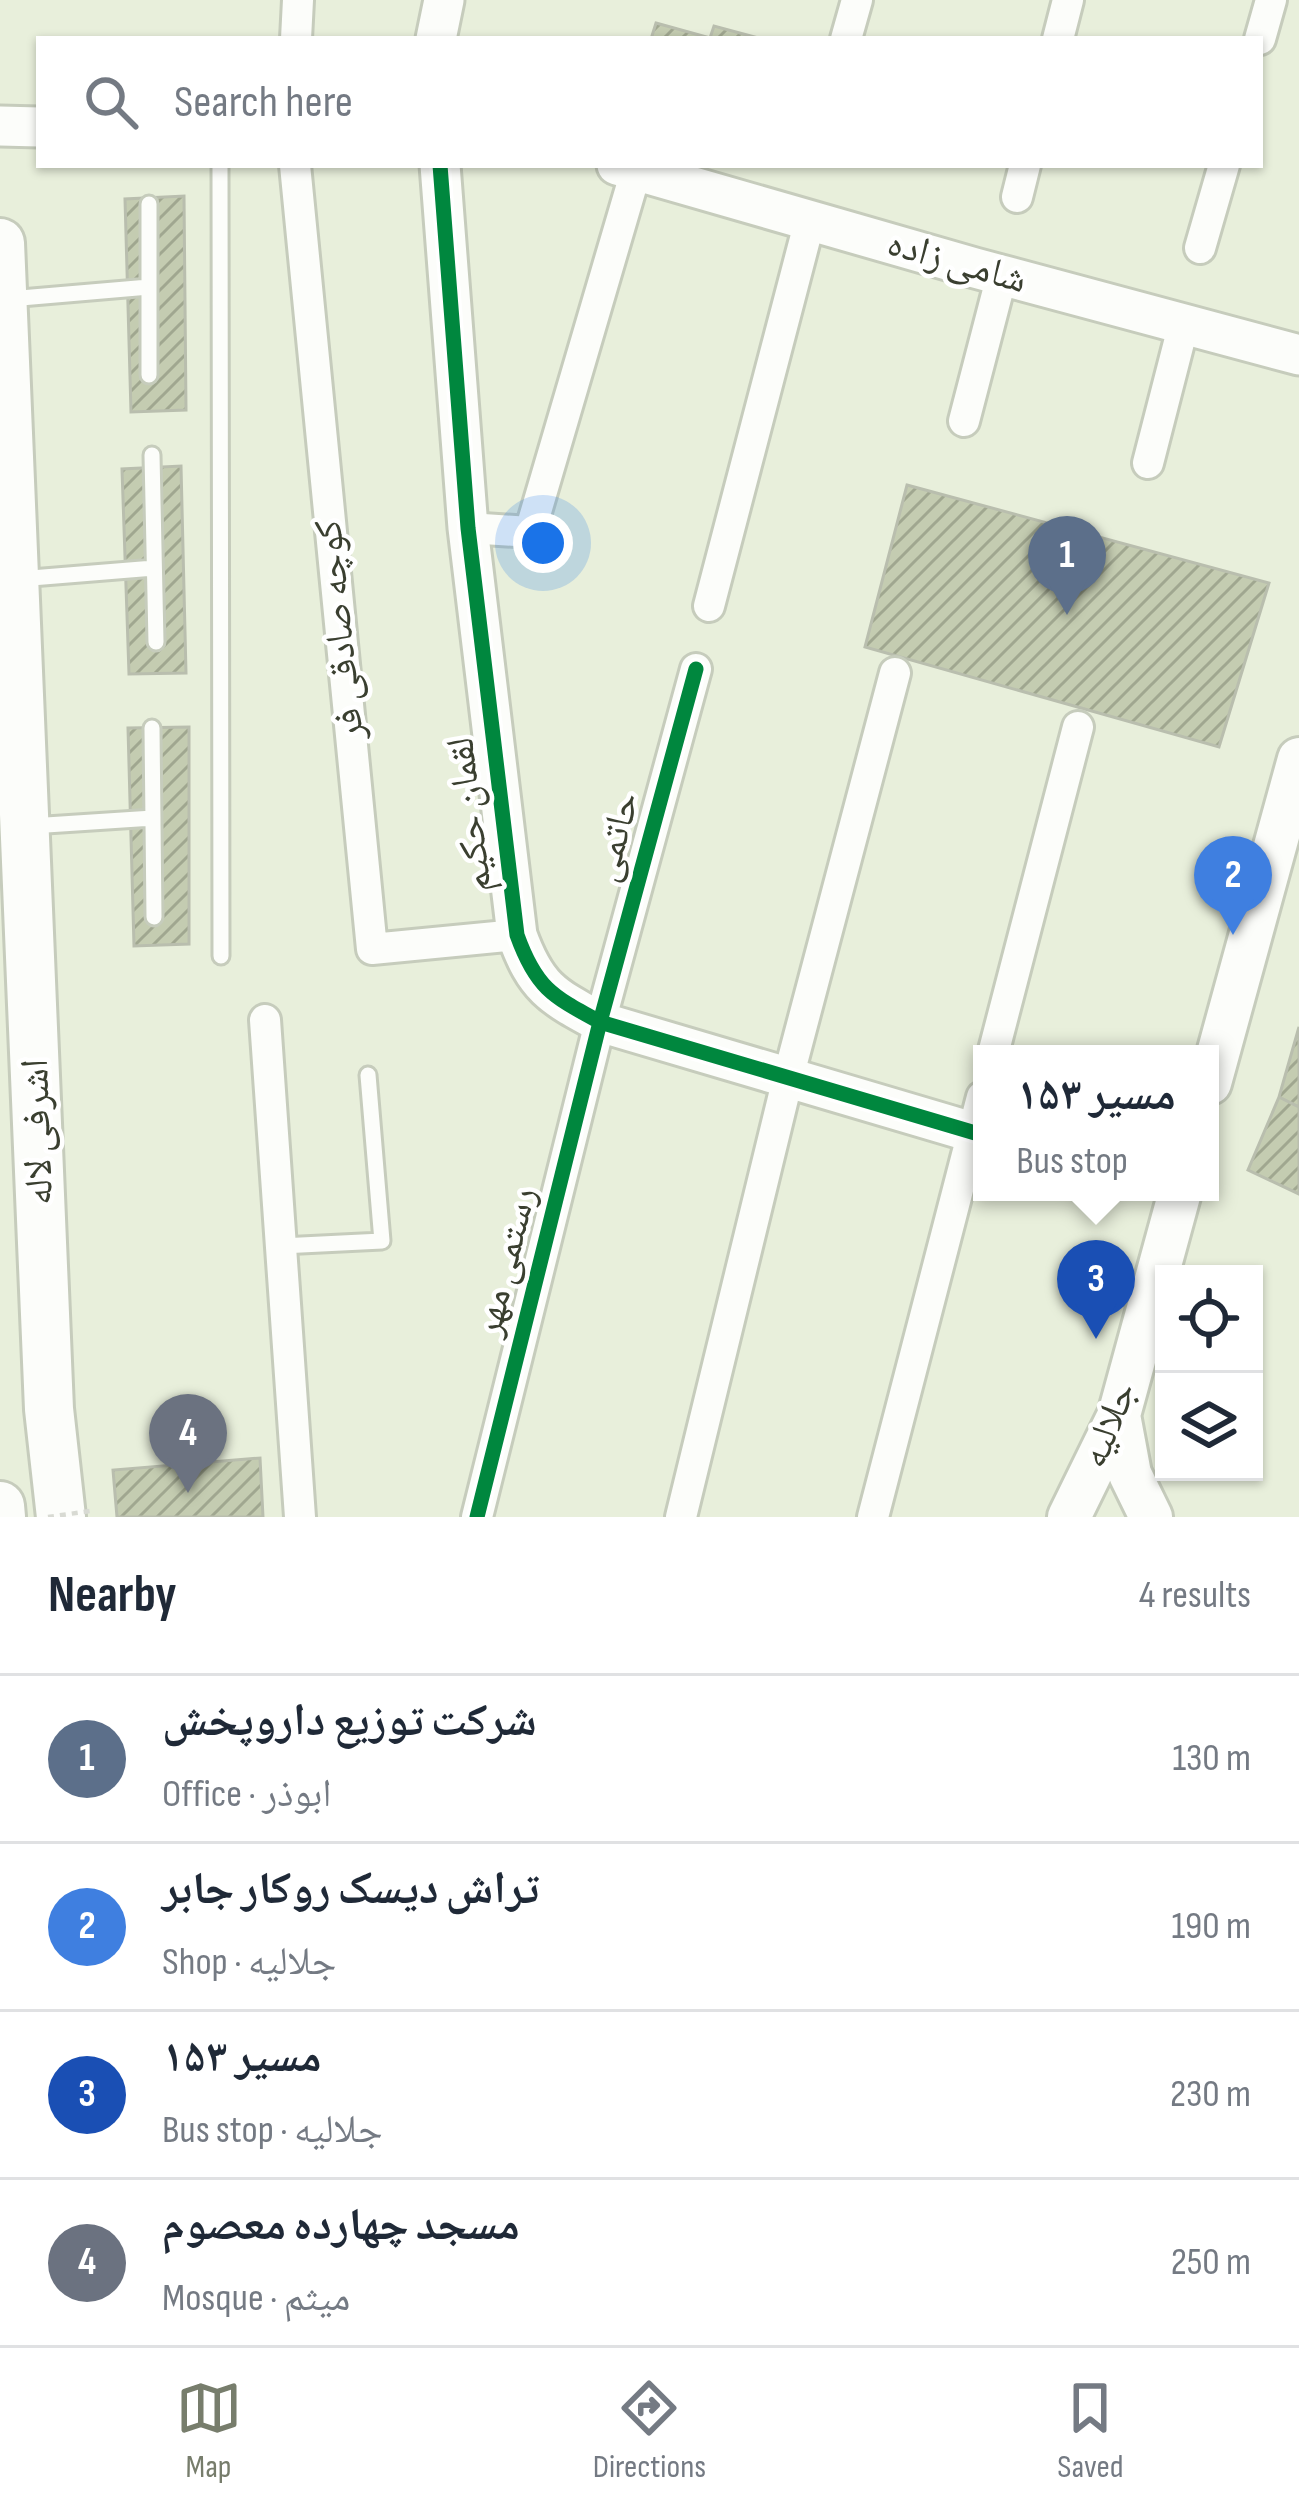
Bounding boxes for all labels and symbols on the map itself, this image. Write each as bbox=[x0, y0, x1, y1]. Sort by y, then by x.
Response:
street label: شامی زاده bbox=[882, 220, 1032, 304]
your location bbox=[513, 513, 573, 573]
pin: 1 bbox=[1028, 516, 1106, 615]
street label: کوچه صادقی فر bbox=[305, 518, 375, 743]
street label: لقمان حکیم bbox=[437, 735, 503, 895]
street label: حاتمی bbox=[582, 787, 650, 887]
pin: 2 bbox=[1194, 836, 1272, 935]
street label: اشرفی لاله bbox=[12, 1058, 64, 1206]
street label: رستمی مهر bbox=[465, 1182, 547, 1343]
pin: 3 bbox=[1057, 1240, 1135, 1339]
street label: جلالیه bbox=[1071, 1375, 1147, 1475]
pin: 4 bbox=[149, 1394, 227, 1493]

